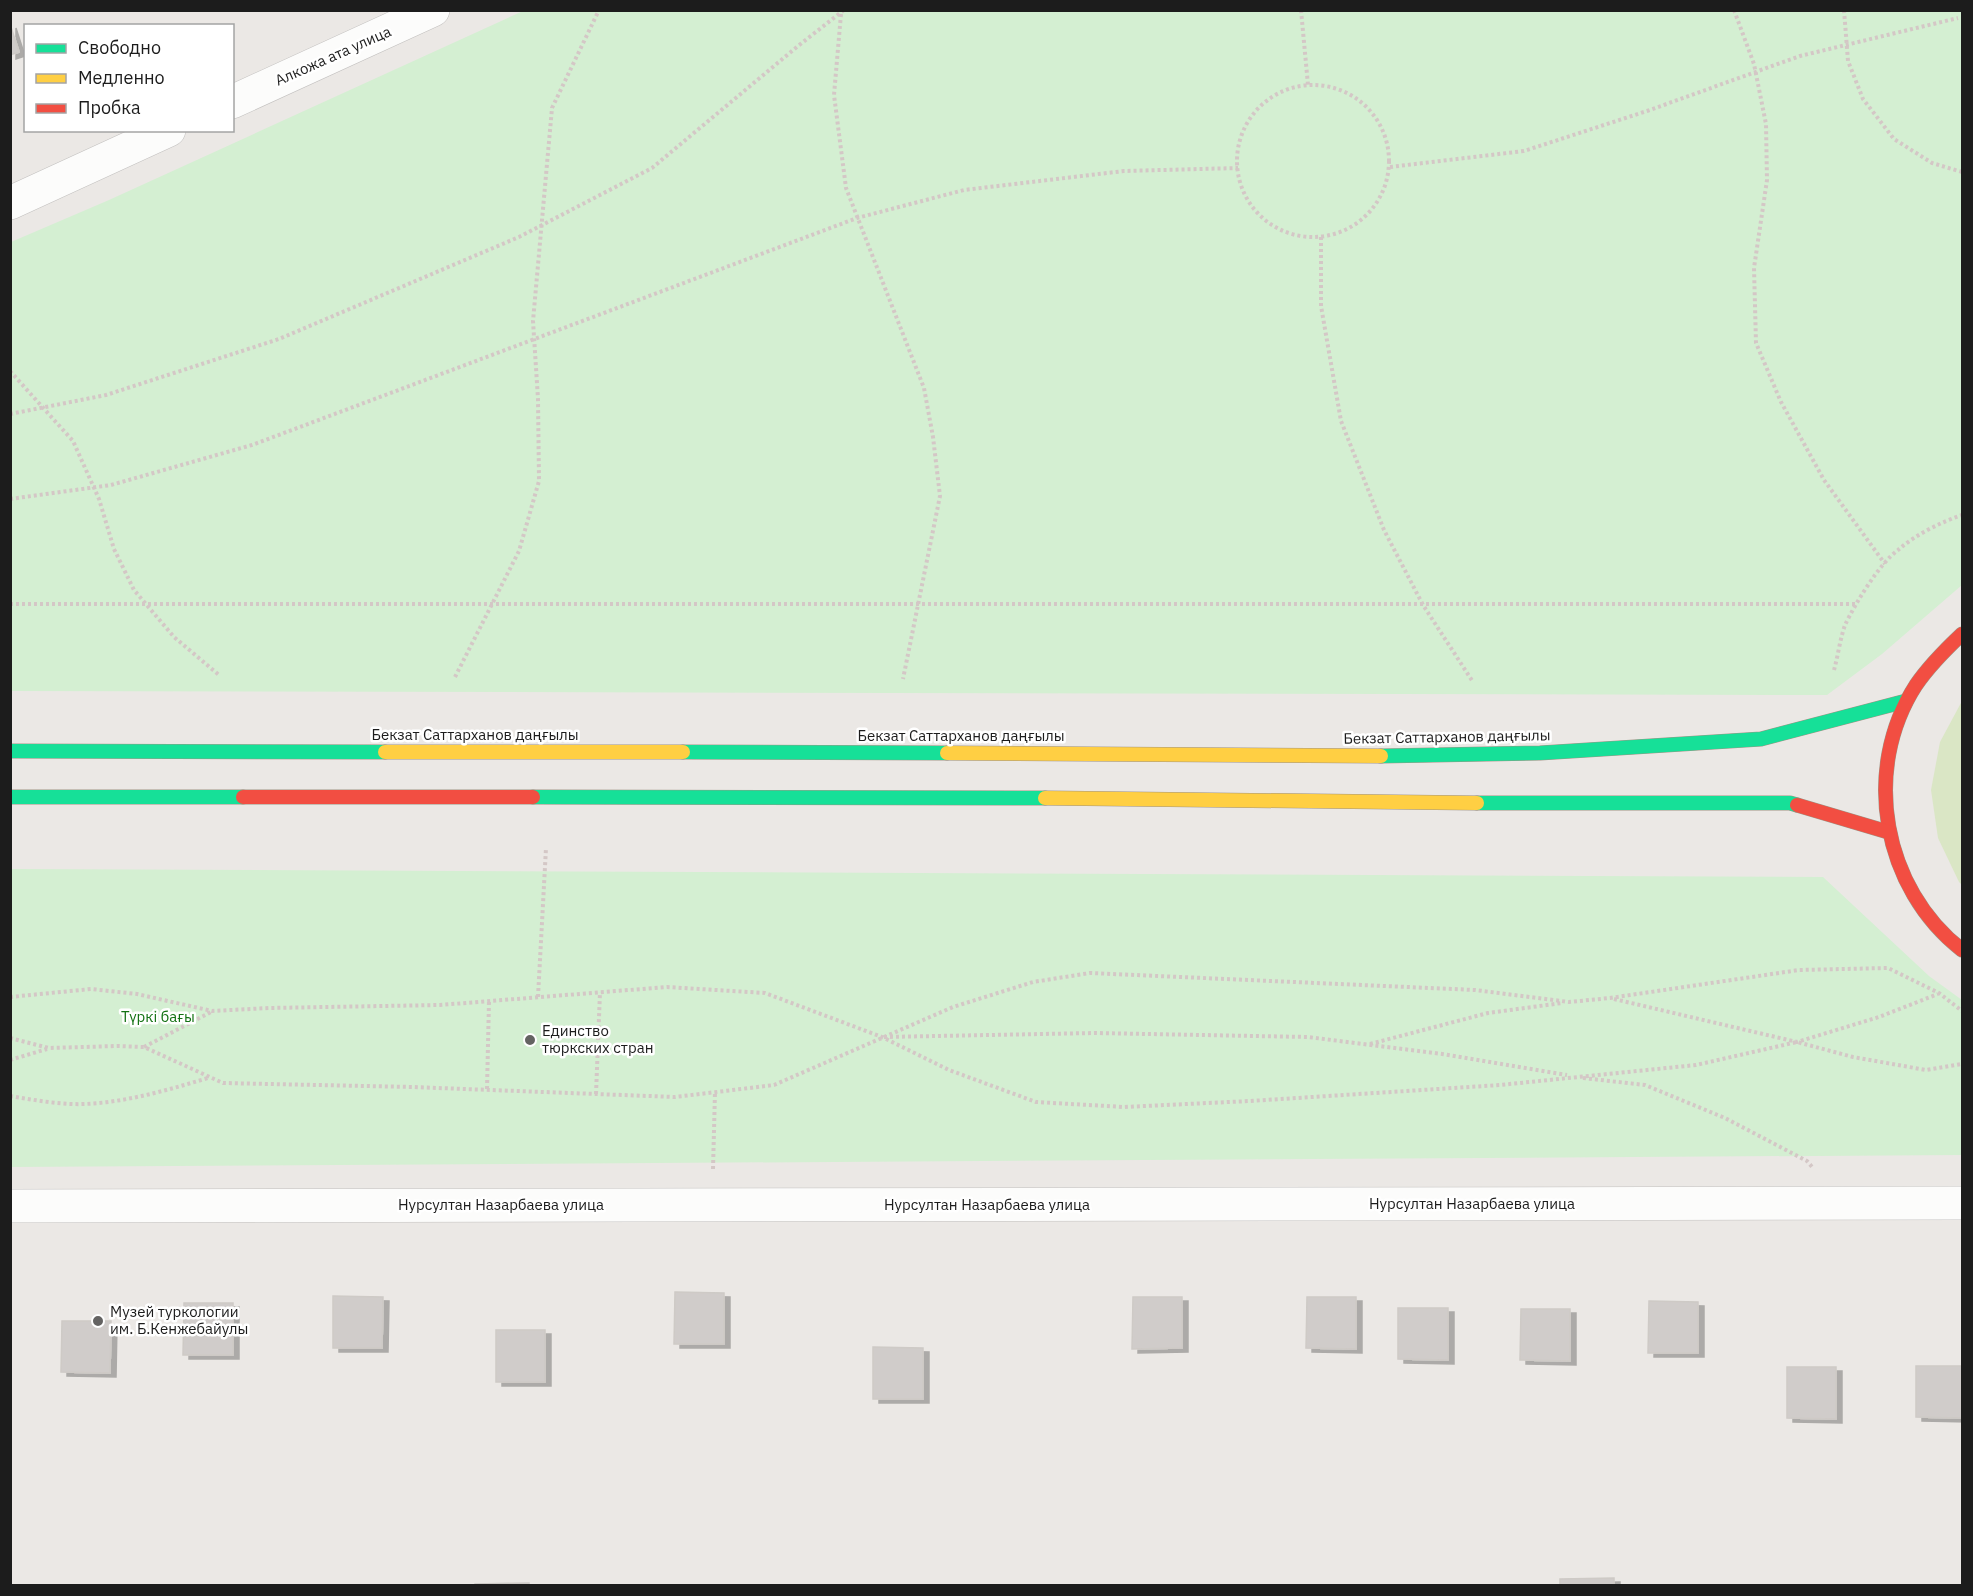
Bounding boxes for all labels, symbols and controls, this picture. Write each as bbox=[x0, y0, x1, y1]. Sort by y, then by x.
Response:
street label: Алкожа ата улица bbox=[272, 21, 394, 90]
legend bbox=[24, 24, 234, 132]
text: Свободно bbox=[78, 36, 161, 59]
text: Медленно bbox=[78, 66, 165, 89]
text: Пробка bbox=[78, 96, 141, 119]
street label: Бекзат Саттарханов даңғылы bbox=[371, 725, 579, 744]
street label: Бекзат Саттарханов даңғылы bbox=[1343, 725, 1551, 748]
street label: Бекзат Саттарханов даңғылы bbox=[857, 726, 1065, 745]
park label: Түркі бағы bbox=[121, 1007, 195, 1026]
place label: Единство тюркских стран bbox=[542, 1021, 653, 1057]
marker: Единство тюркских стран bbox=[523, 1033, 537, 1047]
street label: Нурсултан Назарбаева улица bbox=[1369, 1194, 1575, 1213]
street label: Нурсултан Назарбаева улица bbox=[398, 1195, 604, 1214]
street label: Нурсултан Назарбаева улица bbox=[884, 1195, 1090, 1214]
place label: Музей туркологии им. Б.Кенжебайулы bbox=[110, 1302, 248, 1338]
marker: Музей туркологии им. Б.Кенжебайулы bbox=[91, 1314, 105, 1328]

